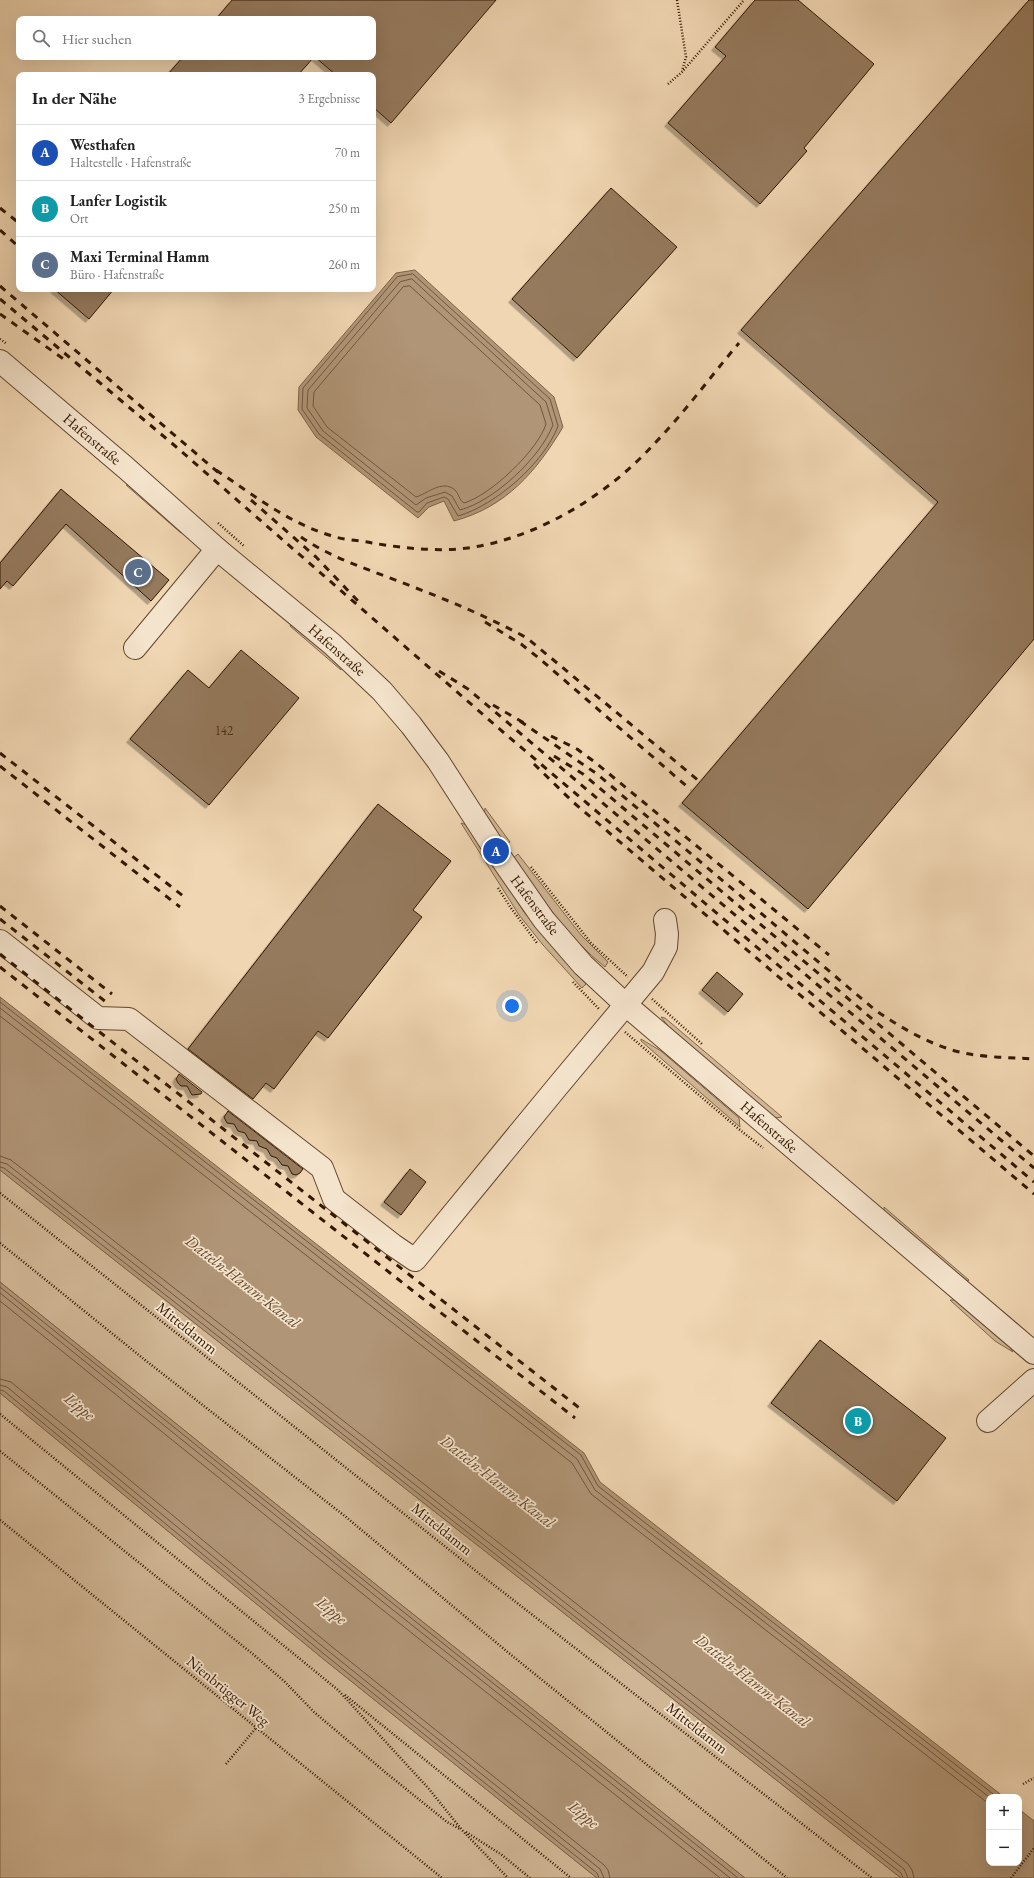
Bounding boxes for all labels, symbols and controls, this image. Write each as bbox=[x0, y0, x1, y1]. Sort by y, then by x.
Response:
search box bbox=[16, 16, 376, 60]
icon: search bbox=[30, 27, 52, 49]
text: Hier suchen bbox=[62, 29, 132, 48]
text: In der Nähe bbox=[32, 87, 117, 109]
text: 3 Ergebnisse bbox=[299, 90, 360, 107]
text: Westhafen bbox=[70, 135, 136, 154]
text: A bbox=[40, 144, 50, 161]
text: 70 m bbox=[335, 144, 360, 161]
text: Haltestelle · Hafenstraße bbox=[70, 154, 191, 171]
text: Lanfer Logistik bbox=[70, 191, 167, 210]
text: B bbox=[41, 200, 49, 217]
text: 250 m bbox=[329, 200, 360, 217]
text: Ort bbox=[70, 210, 88, 227]
text: Maxi Terminal Hamm bbox=[70, 247, 209, 266]
text: C bbox=[40, 256, 50, 273]
text: 260 m bbox=[329, 256, 360, 273]
text: Büro · Hafenstraße bbox=[70, 266, 164, 283]
street label: Hafenstraße bbox=[59, 409, 125, 469]
pin: C bbox=[125, 557, 151, 587]
street label: Hafenstraße bbox=[305, 619, 370, 680]
house number: 142 bbox=[215, 722, 234, 739]
pin: A bbox=[483, 836, 509, 866]
street label: Hafenstraße bbox=[507, 871, 564, 939]
your location bbox=[502, 996, 522, 1016]
street label: Hafenstraße bbox=[737, 1096, 802, 1157]
water label: Datteln-Hamm-Kanal bbox=[180, 1230, 304, 1333]
street label: Mitteldamm bbox=[153, 1297, 222, 1358]
water label: Lippe bbox=[59, 1387, 100, 1425]
pin: B bbox=[845, 1406, 871, 1436]
water label: Datteln-Hamm-Kanal bbox=[435, 1430, 559, 1533]
street label: Mitteldamm bbox=[408, 1498, 477, 1559]
water label: Lippe bbox=[311, 1591, 352, 1629]
water label: Datteln-Hamm-Kanal bbox=[690, 1629, 814, 1732]
street label: Nienbrügger Weg bbox=[183, 1651, 274, 1730]
street label: Mitteldamm bbox=[663, 1698, 732, 1758]
map controls bbox=[986, 1794, 1022, 1866]
button: + bbox=[986, 1794, 1022, 1830]
water label: Lippe bbox=[563, 1795, 604, 1833]
button: − bbox=[986, 1830, 1022, 1866]

